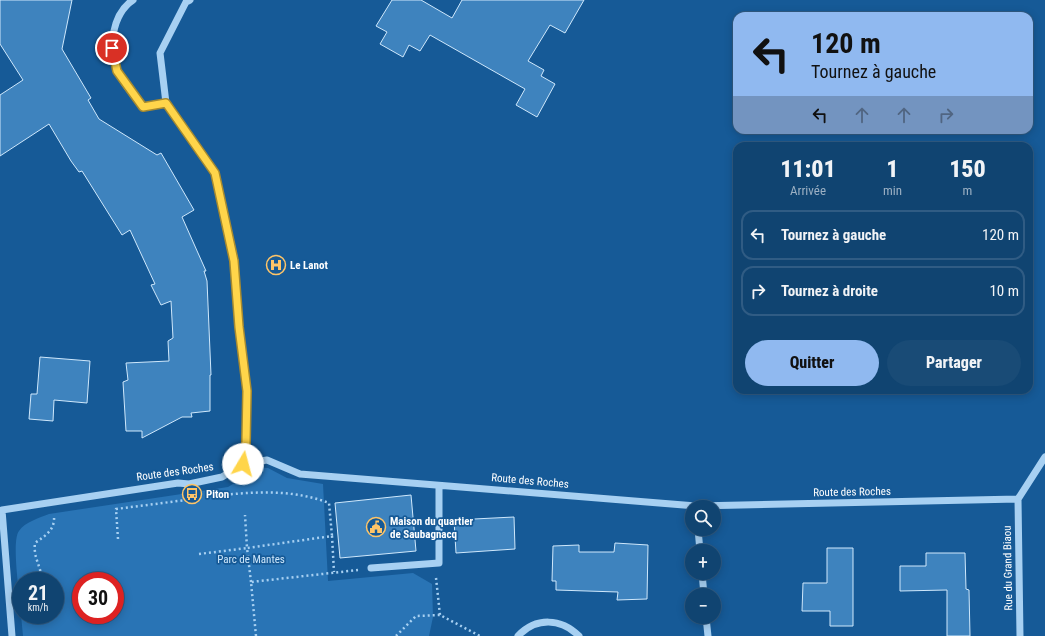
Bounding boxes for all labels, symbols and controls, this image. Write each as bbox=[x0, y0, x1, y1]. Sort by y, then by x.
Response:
text: 120 m bbox=[811, 27, 881, 60]
icon: left bbox=[745, 28, 797, 80]
pin bbox=[95, 31, 129, 65]
icon: arrive bbox=[101, 37, 123, 59]
text: Tournez à gauche bbox=[811, 61, 936, 82]
icon: left bbox=[809, 104, 831, 126]
icon: ahead bbox=[851, 104, 873, 126]
icon: ahead bbox=[893, 104, 915, 126]
icon: right bbox=[935, 104, 957, 126]
text: 11:01 bbox=[780, 155, 836, 183]
text: 1 bbox=[886, 155, 899, 183]
text: 150 bbox=[949, 155, 986, 183]
text: Arrivée bbox=[790, 183, 826, 198]
text: min bbox=[883, 183, 902, 198]
text: m bbox=[963, 183, 972, 198]
icon: left bbox=[747, 224, 769, 246]
text: Tournez à gauche bbox=[781, 226, 886, 244]
text: 120 m bbox=[982, 226, 1019, 244]
hospital icon: Le Lanot bbox=[265, 254, 287, 276]
place label: Le Lanot bbox=[290, 259, 328, 272]
icon: right bbox=[747, 280, 769, 302]
text: Tournez à droite bbox=[781, 282, 878, 300]
text: 10 m bbox=[989, 282, 1019, 300]
button: Quitter bbox=[745, 340, 879, 386]
button: Partager bbox=[887, 340, 1021, 386]
position arrow bbox=[222, 443, 264, 485]
street label: Route des Roches bbox=[136, 460, 214, 484]
street label: Route des Roches bbox=[491, 471, 569, 491]
bus stop icon: Piton bbox=[181, 483, 203, 505]
street label: Route des Roches bbox=[813, 485, 891, 499]
place label: Piton bbox=[206, 488, 229, 501]
map controls bbox=[685, 500, 721, 624]
button: search bbox=[685, 500, 721, 536]
place label: Maison du quartier de Saubagnacq bbox=[390, 515, 473, 541]
public building icon: Maison du quartier de Saubagnacq bbox=[365, 516, 387, 538]
street label: Rue du Grand Biaou bbox=[1001, 525, 1015, 611]
button: + bbox=[685, 544, 721, 580]
park label: Parc de Mantes bbox=[217, 553, 285, 566]
speed limit sign: 30 bbox=[72, 572, 124, 624]
text: 21 bbox=[28, 581, 48, 605]
button: − bbox=[685, 588, 721, 624]
text: km/h bbox=[28, 602, 48, 613]

